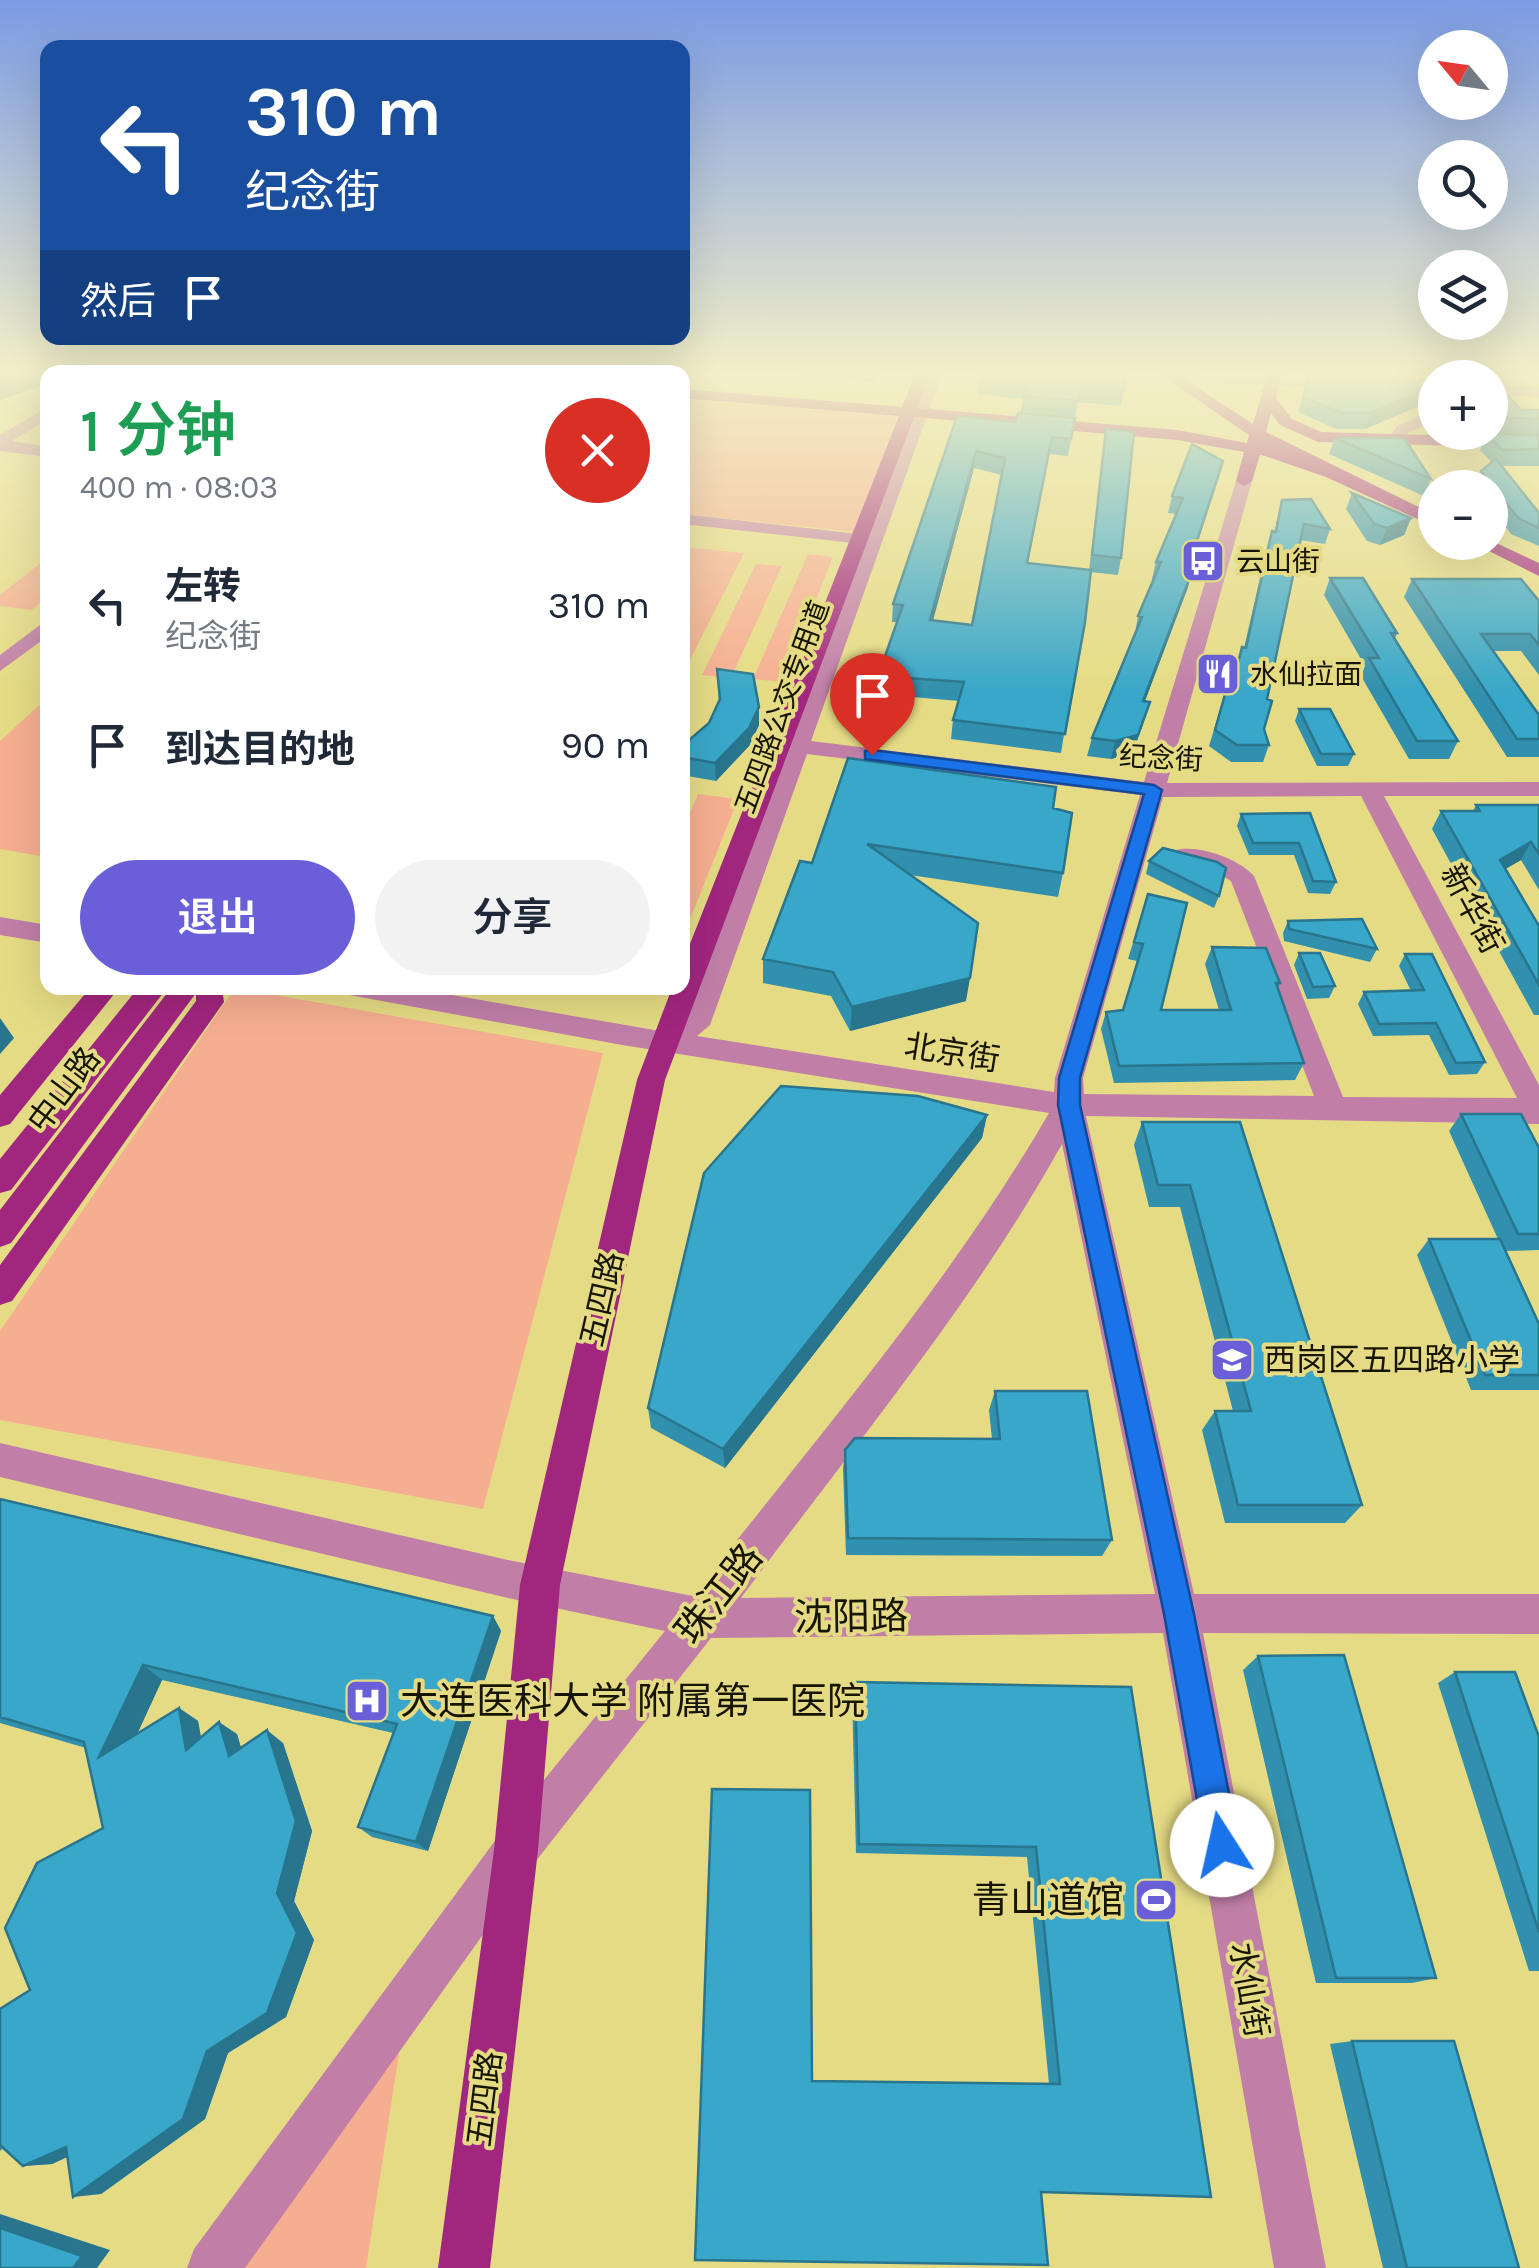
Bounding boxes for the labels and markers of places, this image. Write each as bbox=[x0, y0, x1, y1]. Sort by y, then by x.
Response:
bus stop icon: 云山街 bbox=[1180, 538, 1226, 584]
place label: 云山街 bbox=[1236, 545, 1320, 578]
restaurant icon: 水仙拉面 bbox=[1195, 651, 1241, 697]
pin bbox=[830, 653, 915, 756]
place label: 水仙拉面 bbox=[1250, 658, 1362, 691]
school or university icon: 西岗区五四路小学 bbox=[1209, 1337, 1255, 1383]
place label: 西岗区五四路小学 bbox=[1264, 1342, 1520, 1379]
hospital icon: 大连医科大学 附属第一医院 bbox=[344, 1678, 390, 1724]
place label: 大连医科大学 附属第一医院 bbox=[400, 1679, 865, 1724]
sports icon: 青山道馆 bbox=[1133, 1877, 1179, 1923]
place label: 青山道馆 bbox=[972, 1878, 1124, 1923]

